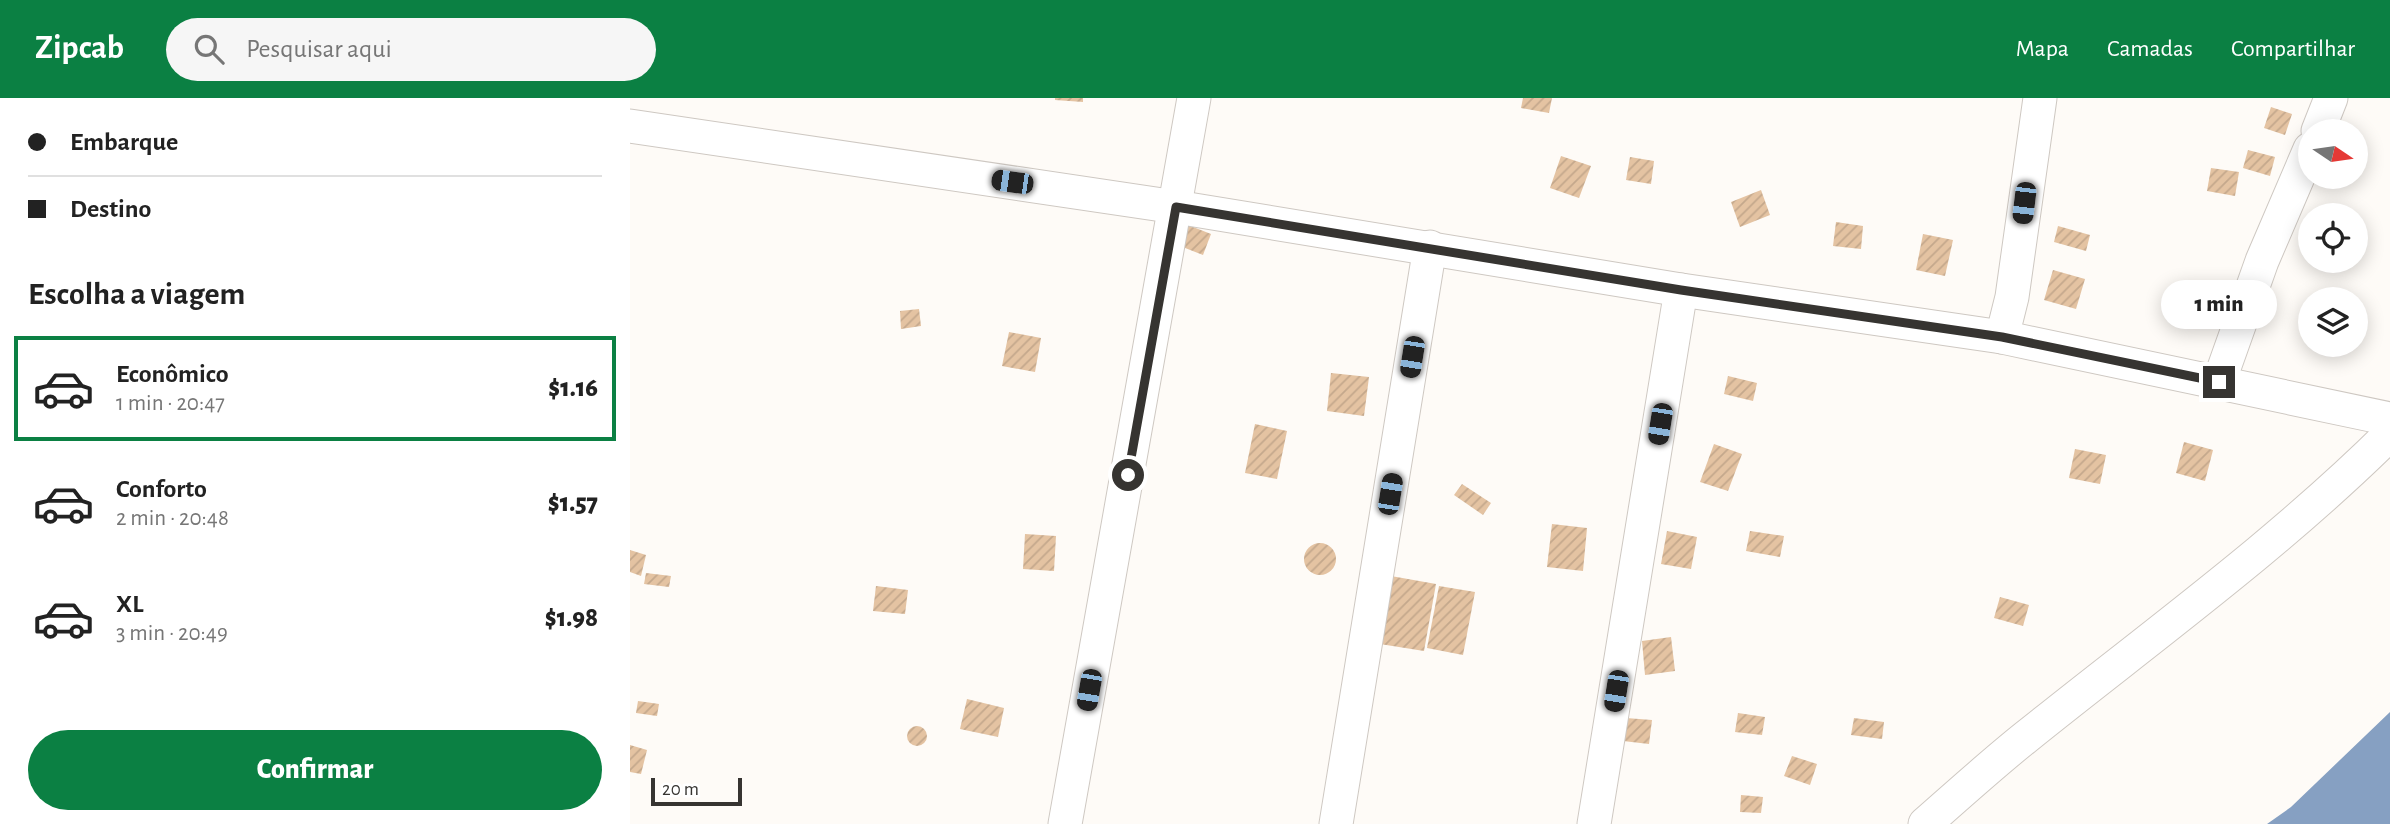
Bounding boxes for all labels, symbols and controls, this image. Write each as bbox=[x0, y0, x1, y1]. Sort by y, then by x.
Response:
search box bbox=[166, 18, 656, 81]
icon: search bbox=[190, 30, 228, 68]
text: Zipcab bbox=[35, 32, 124, 65]
text: Pesquisar aqui bbox=[246, 36, 392, 62]
text: Mapa bbox=[2016, 37, 2069, 61]
text: Camadas bbox=[2107, 37, 2193, 61]
text: Compartilhar bbox=[2231, 37, 2355, 61]
north arrow bbox=[2298, 119, 2368, 189]
map controls bbox=[2298, 119, 2368, 357]
text: Embarque bbox=[70, 129, 178, 155]
car bbox=[990, 169, 1035, 195]
car bbox=[2012, 181, 2037, 225]
text: Destino bbox=[70, 196, 151, 222]
button: locate bbox=[2298, 203, 2368, 273]
text: Escolha a viagem bbox=[28, 278, 245, 310]
callout: 1 min bbox=[2161, 280, 2277, 330]
button: layers bbox=[2298, 287, 2368, 357]
text: 1 min bbox=[2195, 293, 2243, 316]
car bbox=[1399, 335, 1426, 379]
icon: car bbox=[32, 357, 95, 420]
text: Econômico bbox=[116, 361, 229, 387]
route end bbox=[2203, 366, 2235, 398]
text: $1.16 bbox=[548, 375, 598, 401]
text: 1 min · 20:47 bbox=[116, 392, 225, 415]
car bbox=[1647, 402, 1674, 446]
route start bbox=[1112, 459, 1144, 491]
icon: car bbox=[32, 472, 95, 535]
car bbox=[1377, 472, 1404, 516]
text: Conforto bbox=[116, 476, 207, 502]
text: $1.57 bbox=[548, 490, 598, 516]
text: 2 min · 20:48 bbox=[116, 507, 229, 530]
icon: car bbox=[32, 587, 95, 650]
text: XL bbox=[116, 591, 143, 617]
text: $1.98 bbox=[545, 605, 598, 631]
text: 3 min · 20:49 bbox=[116, 622, 228, 645]
car bbox=[1076, 667, 1103, 713]
car bbox=[1603, 669, 1630, 713]
button: Confirmar bbox=[28, 730, 602, 810]
scale bar bbox=[651, 775, 742, 807]
text: 20 m bbox=[662, 780, 699, 799]

